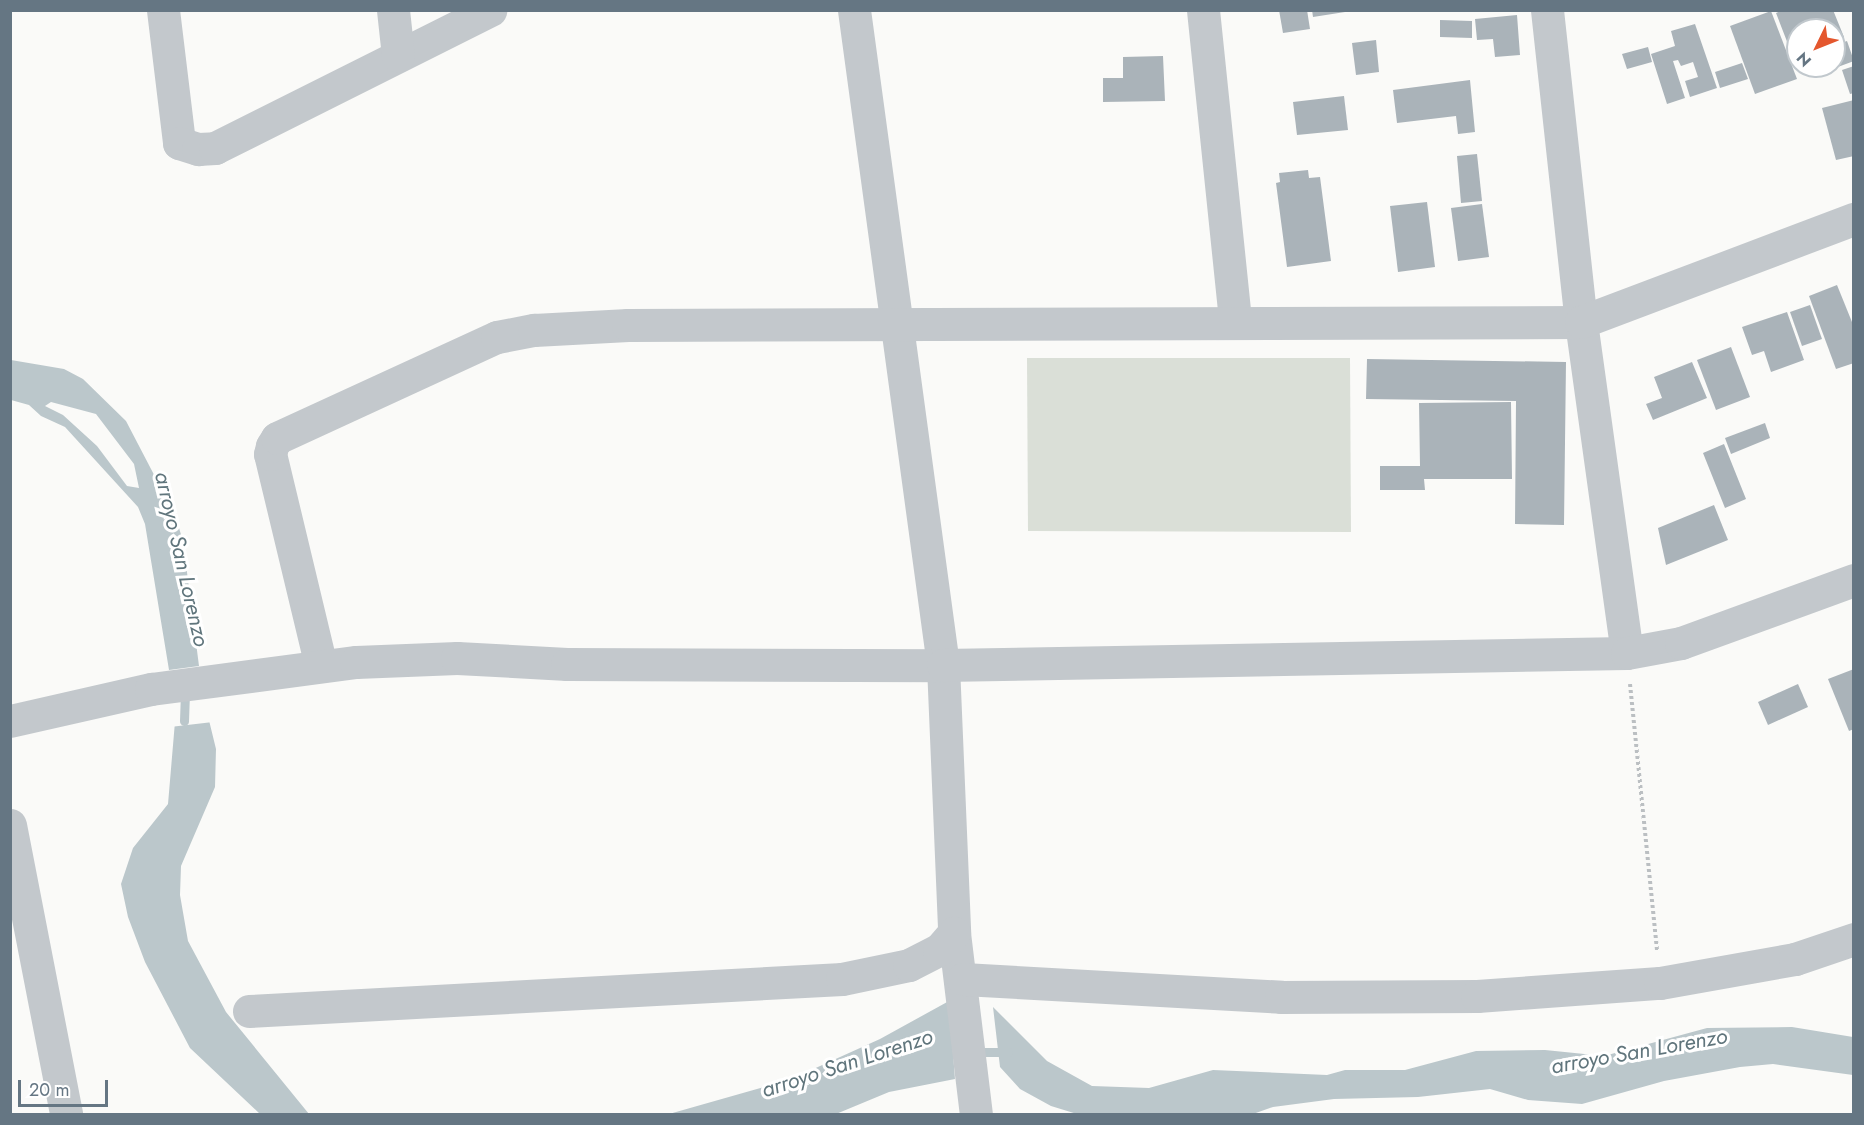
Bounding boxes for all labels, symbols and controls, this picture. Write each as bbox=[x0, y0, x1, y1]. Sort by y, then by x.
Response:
north arrow bbox=[1786, 18, 1846, 78]
text: N bbox=[1791, 47, 1817, 72]
water label: arroyo San Lorenzo bbox=[149, 469, 215, 649]
water label: arroyo San Lorenzo bbox=[758, 1023, 936, 1103]
water label: arroyo San Lorenzo bbox=[1549, 1023, 1729, 1079]
scale bar bbox=[21, 1068, 111, 1106]
text: 20 m bbox=[29, 1077, 69, 1103]

